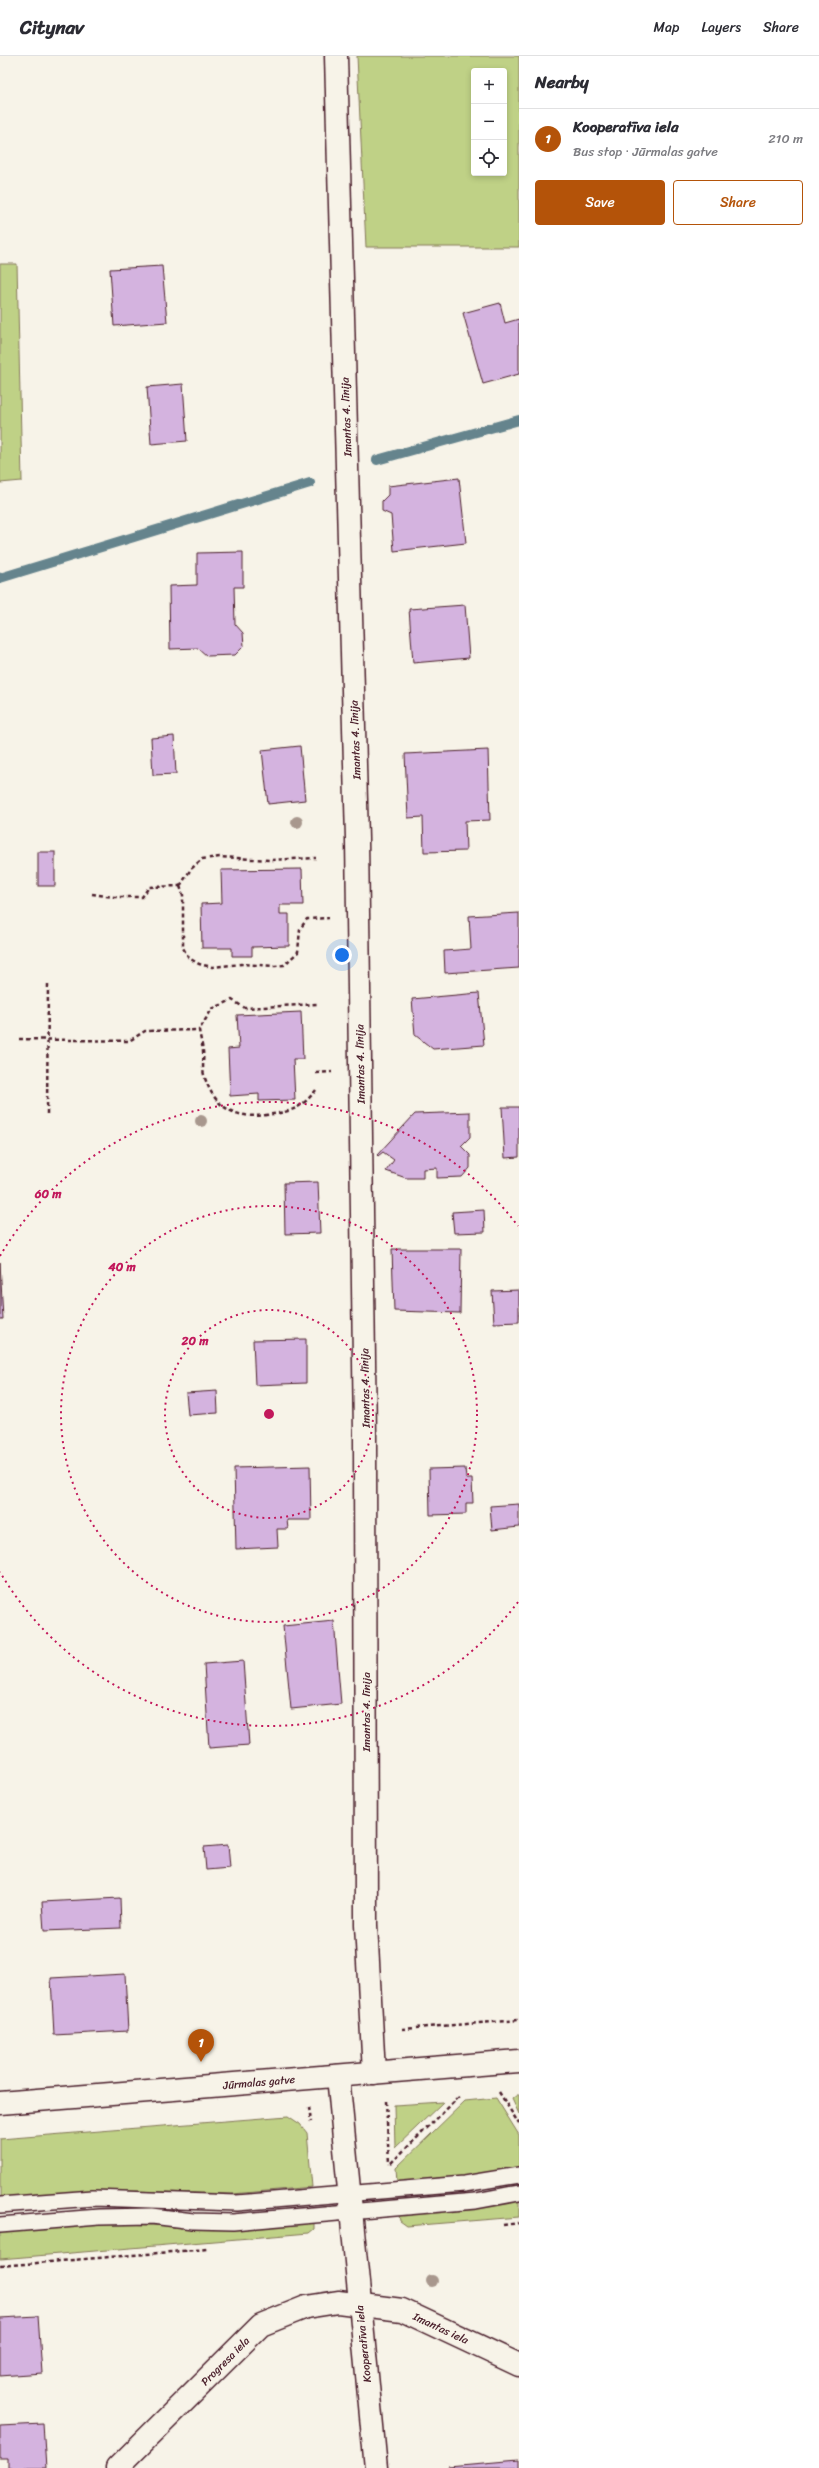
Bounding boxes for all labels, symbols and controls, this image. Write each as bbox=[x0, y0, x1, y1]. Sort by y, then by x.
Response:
text: Citynav bbox=[20, 11, 84, 44]
text: Map bbox=[654, 15, 679, 40]
text: Layers bbox=[701, 15, 741, 40]
text: Share bbox=[763, 15, 799, 40]
text: Nearby bbox=[535, 67, 589, 97]
map controls bbox=[471, 68, 507, 176]
button: + bbox=[471, 68, 507, 104]
button: − bbox=[471, 104, 507, 140]
text: Kooperatīva iela bbox=[573, 114, 678, 140]
text: 1 bbox=[545, 127, 551, 150]
text: 210 m bbox=[768, 127, 803, 150]
button: locate bbox=[471, 140, 507, 176]
text: Bus stop · Jūrmalas gatve bbox=[573, 140, 718, 163]
button: Save bbox=[535, 180, 665, 225]
button: Share bbox=[673, 180, 803, 225]
street label: Imantas 4. līnija bbox=[336, 376, 357, 458]
street label: Imantas 4. līnija bbox=[345, 699, 366, 781]
your location bbox=[332, 945, 352, 965]
street label: Imantas 4. līnija bbox=[350, 1024, 371, 1105]
text: 60 m bbox=[34, 1183, 62, 1205]
text: 40 m bbox=[107, 1256, 136, 1278]
text: 20 m bbox=[181, 1330, 209, 1352]
street label: Imantas 4. līnija bbox=[355, 1348, 376, 1429]
centre of rings bbox=[262, 1407, 276, 1421]
street label: Imantas 4. līnija bbox=[357, 1672, 376, 1753]
pin: 1 bbox=[188, 2029, 214, 2062]
street label: Jūrmalas gatve bbox=[221, 2070, 296, 2095]
street label: Kooperatīva iela bbox=[350, 2304, 377, 2383]
street label: Imantas iela bbox=[409, 2307, 472, 2350]
street label: Progresa iela bbox=[196, 2332, 255, 2390]

